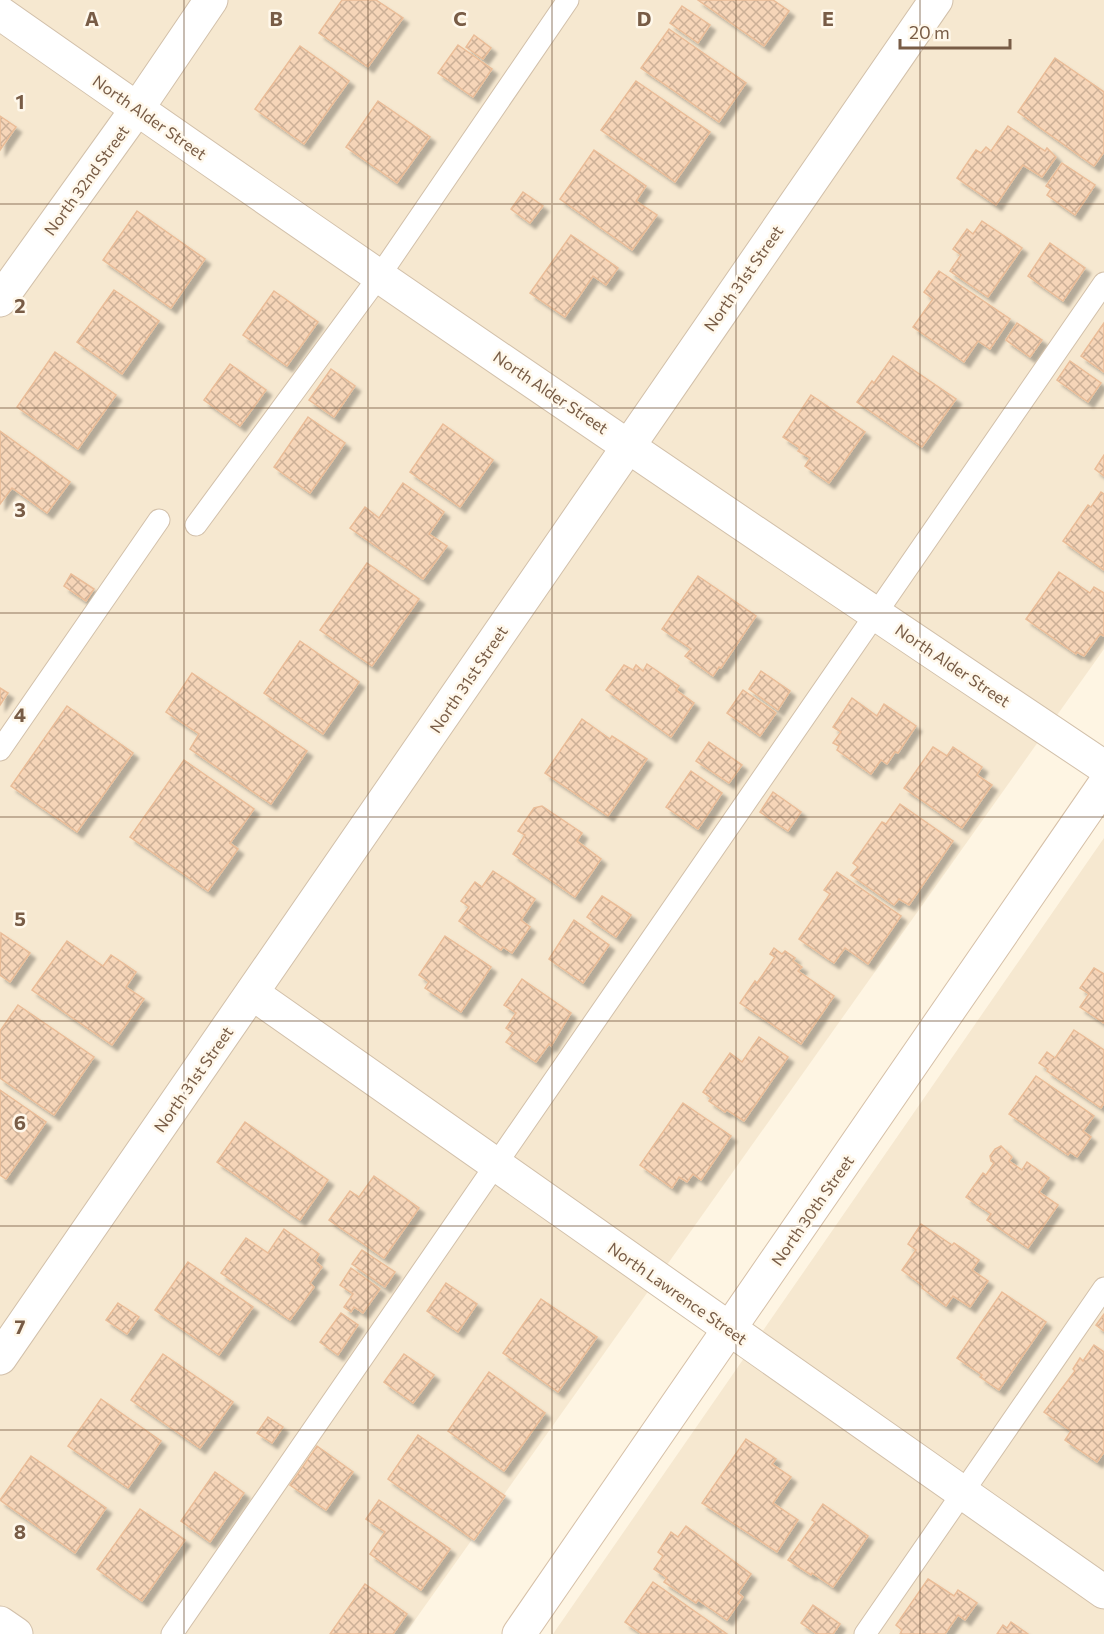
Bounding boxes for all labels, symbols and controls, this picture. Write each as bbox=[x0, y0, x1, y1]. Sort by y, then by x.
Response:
text: A bbox=[85, 6, 99, 30]
text: B bbox=[269, 6, 283, 30]
text: C bbox=[453, 6, 467, 30]
text: D bbox=[637, 6, 651, 30]
text: E bbox=[822, 6, 834, 30]
scale bar bbox=[900, 12, 1010, 50]
text: 20 m bbox=[909, 21, 950, 43]
street label: North Alder Street bbox=[90, 71, 211, 164]
text: 1 bbox=[15, 89, 25, 113]
street label: North 32nd Street bbox=[40, 121, 133, 239]
street label: North 31st Street bbox=[699, 221, 787, 335]
text: 2 bbox=[14, 293, 26, 317]
street label: North Alder Street bbox=[490, 347, 612, 438]
text: 3 bbox=[14, 497, 26, 521]
street label: North Alder Street bbox=[892, 620, 1014, 711]
street label: North 31st Street bbox=[425, 622, 511, 736]
text: 4 bbox=[14, 702, 26, 726]
text: 5 bbox=[14, 906, 26, 930]
street label: North 31st Street bbox=[149, 1022, 237, 1136]
text: 6 bbox=[14, 1110, 26, 1134]
street label: North 30th Street bbox=[767, 1151, 857, 1269]
street label: North Lawrence Street bbox=[605, 1238, 752, 1348]
text: 7 bbox=[15, 1314, 26, 1338]
text: 8 bbox=[14, 1519, 26, 1543]

